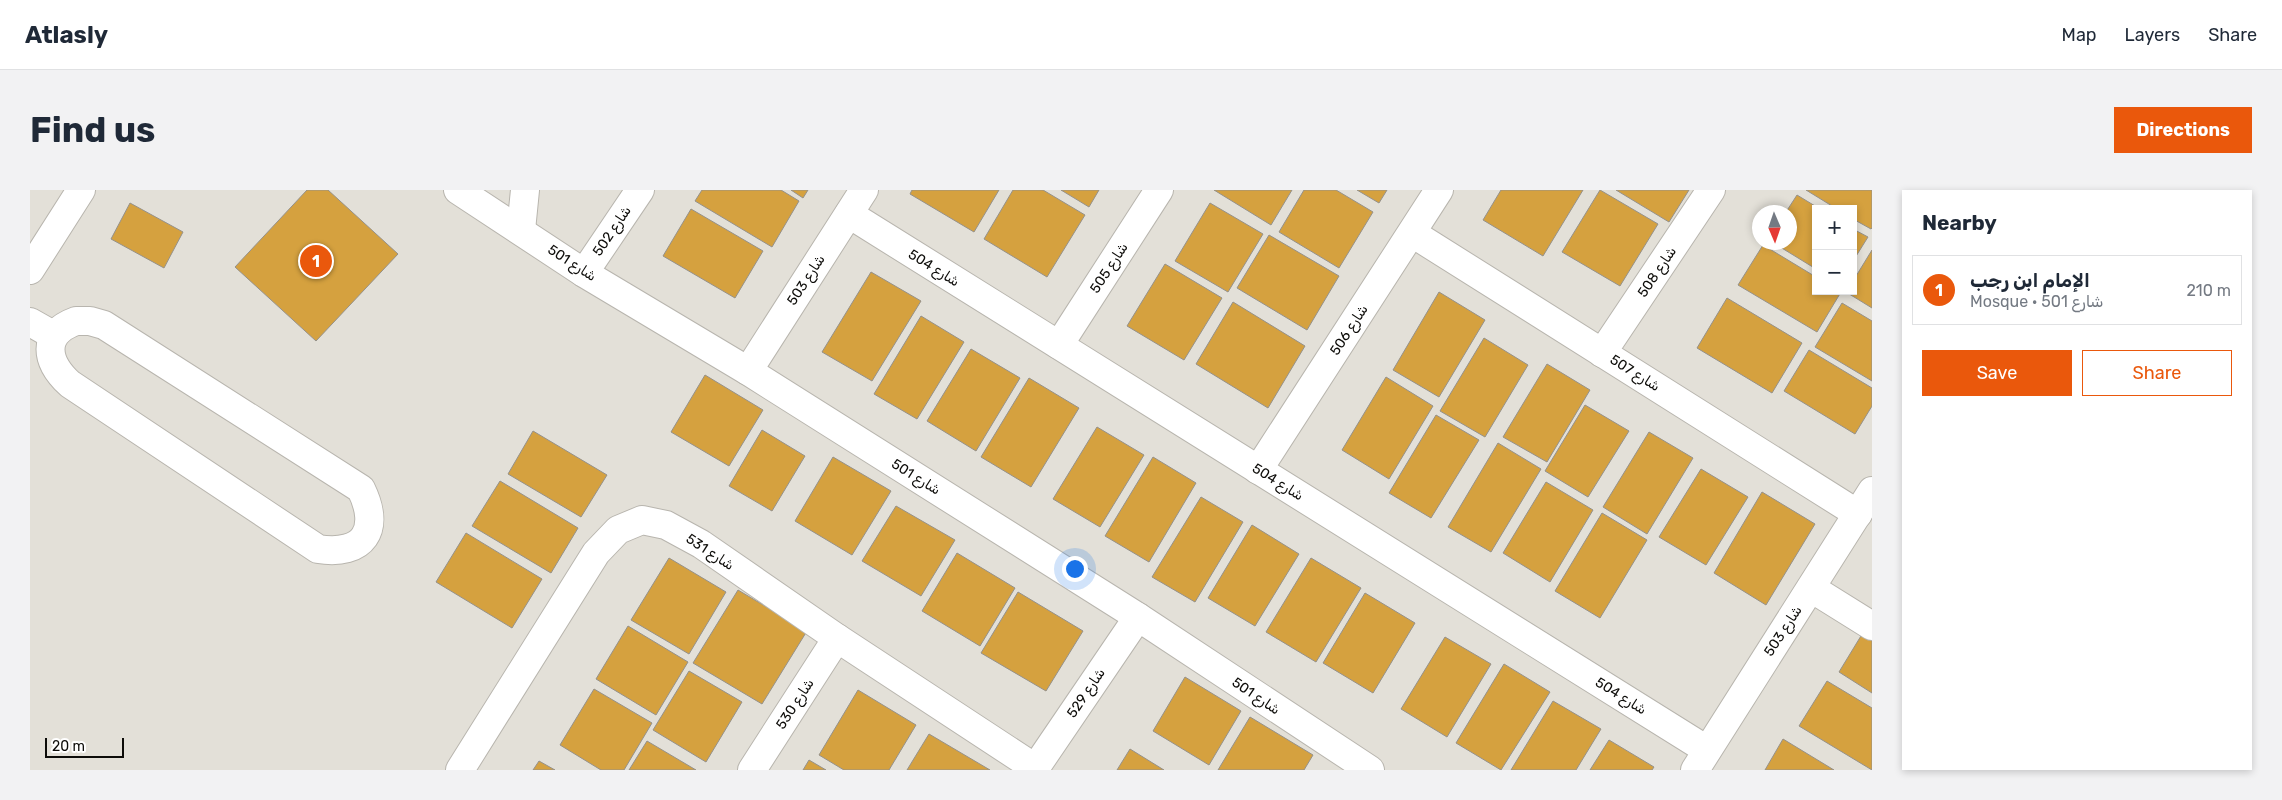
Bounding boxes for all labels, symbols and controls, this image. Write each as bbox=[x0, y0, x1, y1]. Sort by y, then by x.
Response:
text: Atlasly bbox=[25, 21, 108, 49]
text: Map bbox=[2062, 24, 2097, 46]
text: Layers bbox=[2125, 24, 2180, 46]
text: Share bbox=[2208, 24, 2257, 46]
button: Directions bbox=[2114, 107, 2252, 153]
text: Find us bbox=[30, 109, 155, 151]
street label: شارع 502 bbox=[589, 203, 637, 260]
north arrow bbox=[1752, 205, 1797, 250]
map controls bbox=[1812, 205, 1857, 295]
button: + bbox=[1812, 205, 1857, 250]
text: Nearby bbox=[1922, 210, 1997, 235]
street label: شارع 505 bbox=[1086, 240, 1133, 298]
street label: شارع 501 bbox=[543, 241, 600, 287]
pin: 1 bbox=[300, 242, 332, 280]
street label: شارع 508 bbox=[1634, 243, 1682, 302]
street label: شارع 504 bbox=[904, 246, 963, 292]
button: − bbox=[1812, 250, 1857, 295]
street label: شارع 503 bbox=[783, 251, 830, 310]
text: الإمام ابن رجب bbox=[1970, 269, 2090, 292]
text: 1 bbox=[1935, 281, 1943, 300]
text: 210 m bbox=[2186, 281, 2231, 300]
text: Mosque · شارع 501 bbox=[1970, 292, 2104, 311]
street label: شارع 506 bbox=[1326, 301, 1373, 360]
button: Save bbox=[1922, 350, 2072, 396]
button: Share bbox=[2082, 350, 2232, 396]
street label: شارع 507 bbox=[1606, 351, 1663, 397]
street label: شارع 501 bbox=[887, 455, 944, 500]
street label: شارع 504 bbox=[1248, 460, 1307, 506]
street label: شارع 531 bbox=[682, 530, 737, 576]
your location bbox=[1062, 556, 1088, 582]
street label: شارع 503 bbox=[1760, 602, 1807, 661]
street label: شارع 529 bbox=[1063, 665, 1110, 722]
street label: شارع 501 bbox=[1228, 674, 1283, 720]
street label: شارع 504 bbox=[1591, 674, 1650, 720]
street label: شارع 530 bbox=[772, 675, 819, 734]
scale bar bbox=[45, 735, 124, 758]
text: 20 m bbox=[52, 738, 85, 755]

